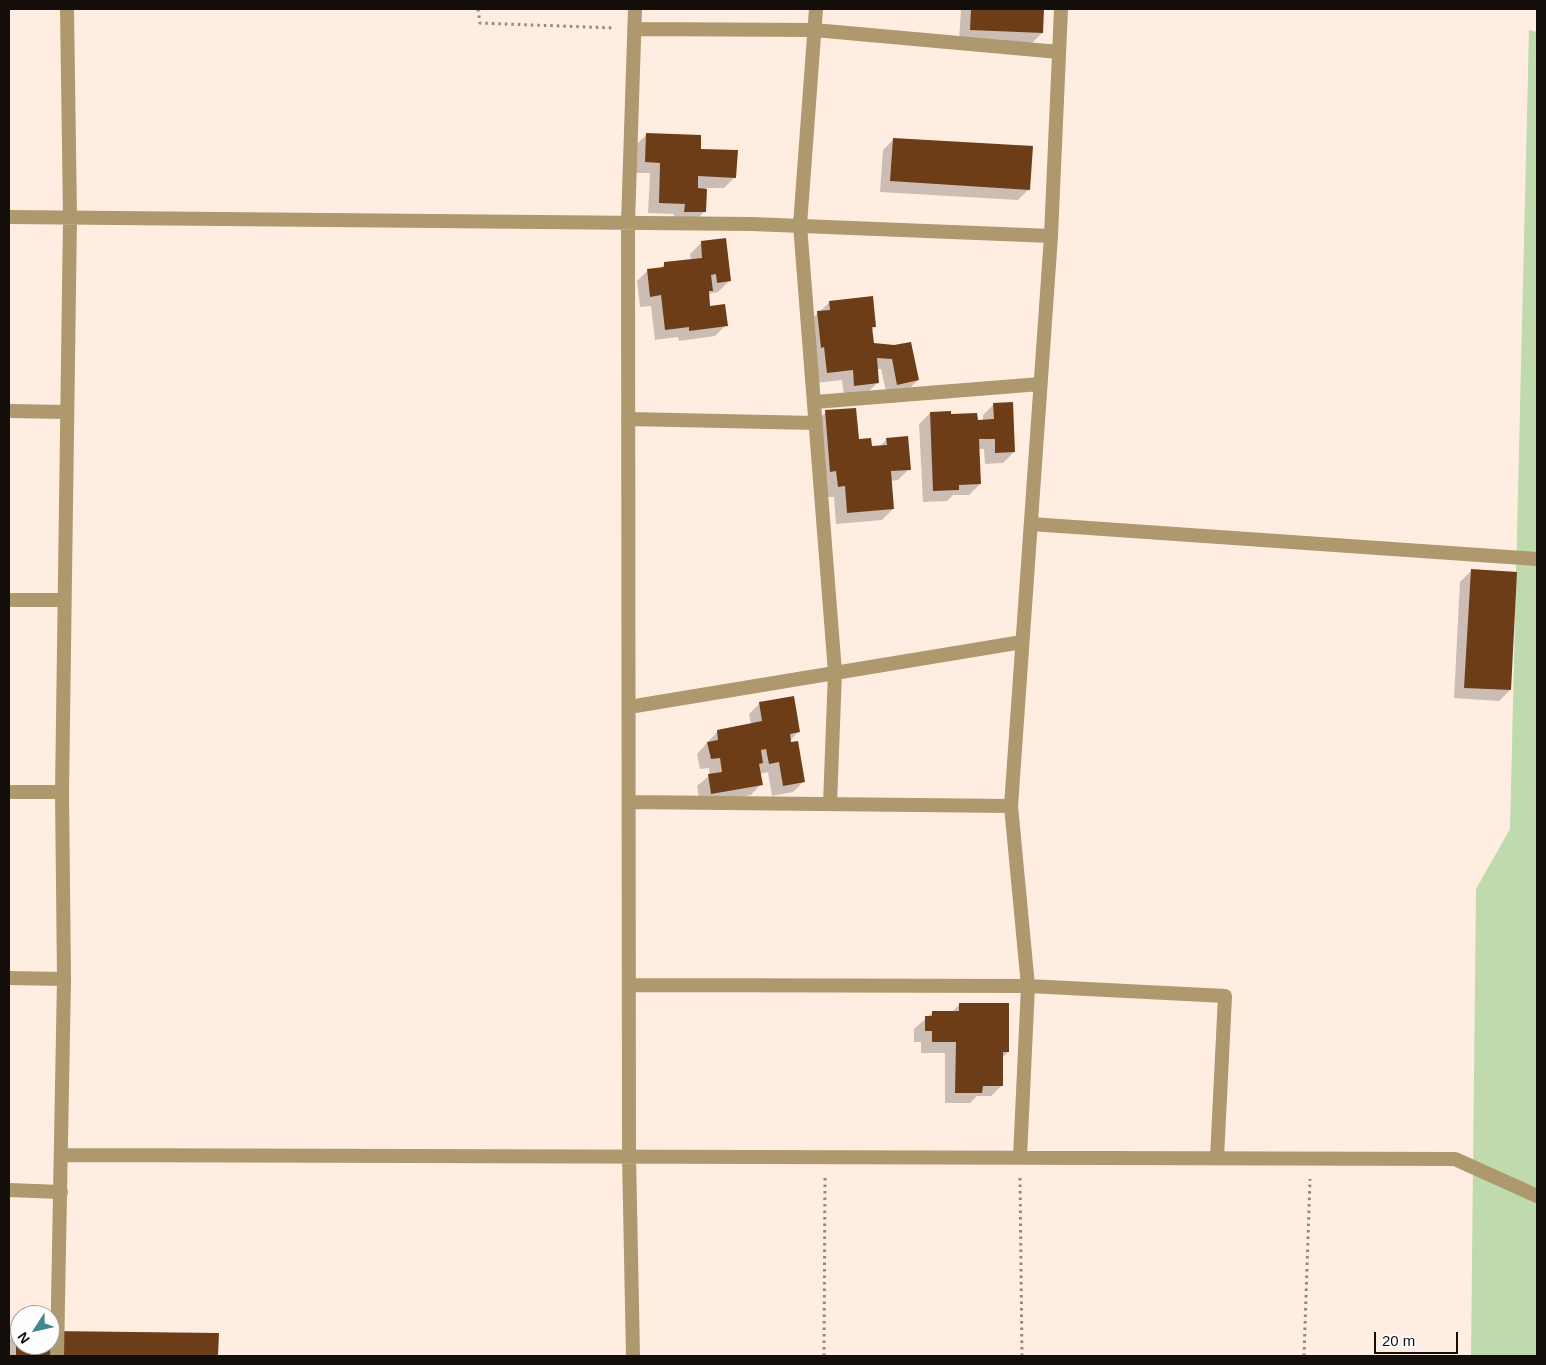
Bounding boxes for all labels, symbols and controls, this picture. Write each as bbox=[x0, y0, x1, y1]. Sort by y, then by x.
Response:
north arrow bbox=[10, 1305, 60, 1355]
scale bar bbox=[1376, 1322, 1460, 1354]
text: N bbox=[14, 1329, 33, 1347]
text: 20 m bbox=[1382, 1332, 1415, 1349]

